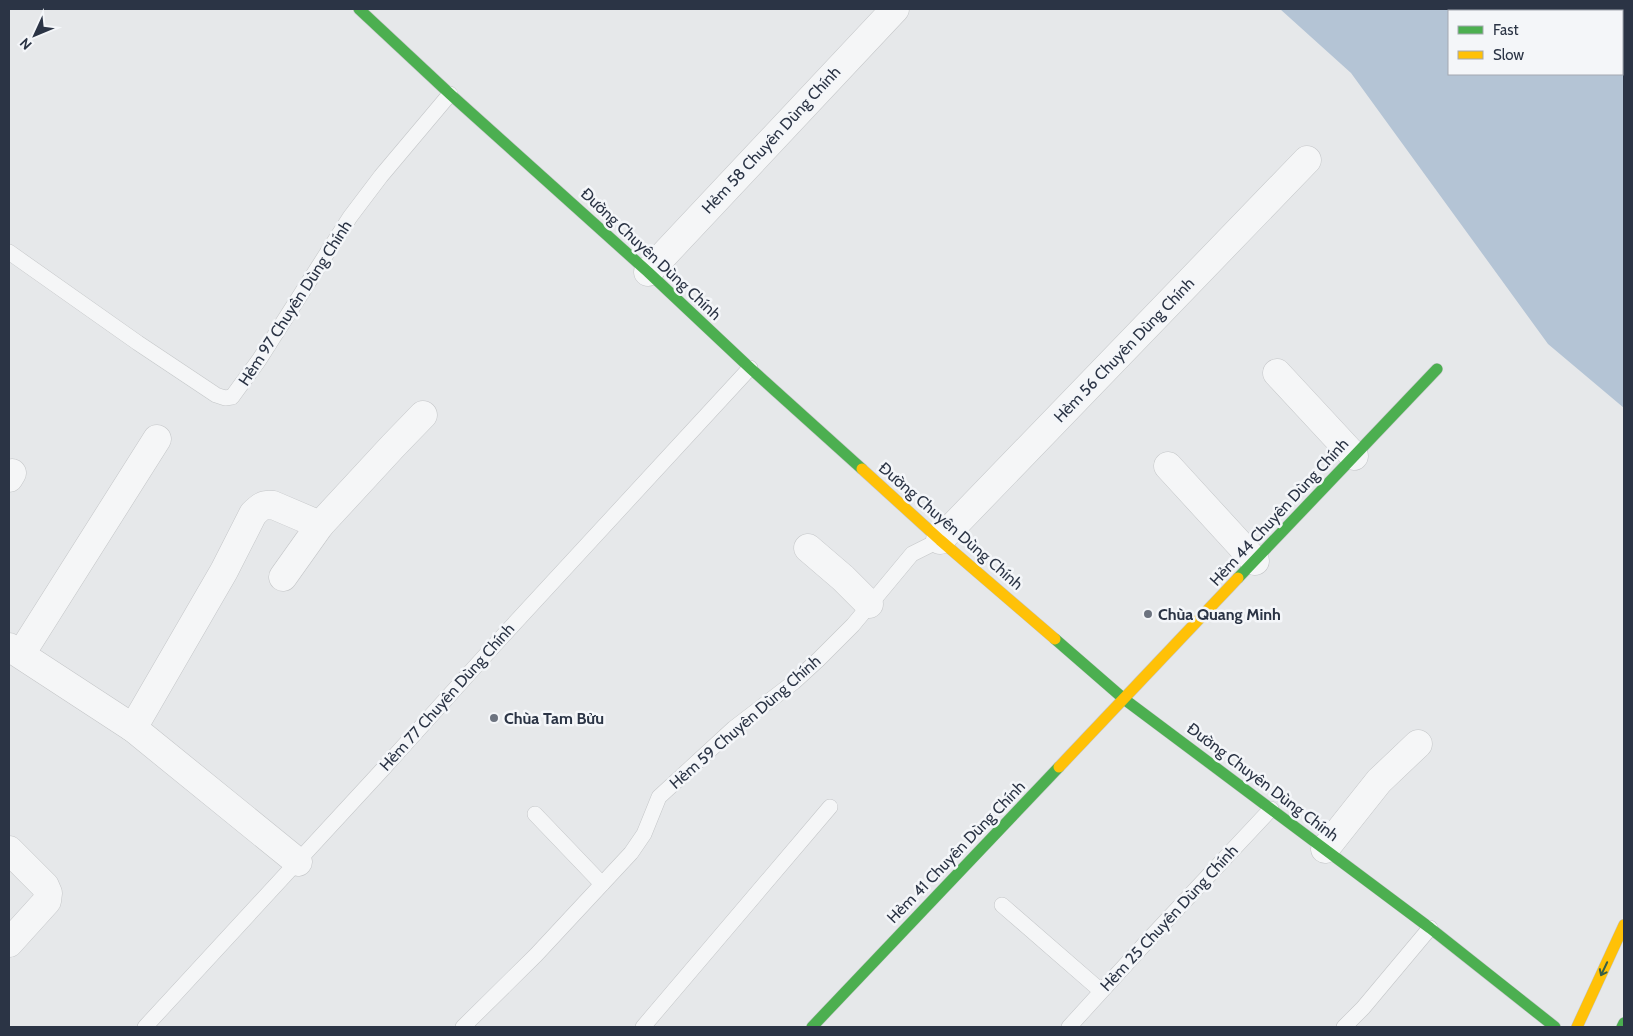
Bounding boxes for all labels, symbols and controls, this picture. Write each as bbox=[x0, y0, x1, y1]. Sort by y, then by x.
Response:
north arrow bbox=[10, 10, 60, 60]
legend bbox=[1448, 10, 1623, 75]
text: Fast bbox=[1493, 21, 1518, 39]
text: N bbox=[16, 34, 36, 54]
text: Slow bbox=[1493, 46, 1524, 64]
street label: Hẻm 58 Chuyên Dùng Chính bbox=[698, 62, 844, 218]
street label: Đường Chuyên Dùng Chính bbox=[577, 184, 725, 324]
street label: Hẻm 97 Chuyên Dùng Chính bbox=[234, 217, 356, 389]
street label: Hẻm 56 Chuyên Dùng Chính bbox=[1050, 274, 1198, 426]
street label: Hẻm 44 Chuyên Dùng Chính bbox=[1206, 434, 1352, 590]
street label: Đường Chuyên Dùng Chính bbox=[875, 458, 1027, 594]
place label: Chùa Quang Minh bbox=[1158, 605, 1281, 624]
marker: Chùa Quang Minh bbox=[1142, 608, 1154, 620]
street label: Hẻm 77 Chuyên Dùng Chính bbox=[376, 619, 518, 775]
street label: Hẻm 59 Chuyên Dùng Chính bbox=[666, 651, 824, 793]
place label: Chùa Tam Bửu bbox=[504, 709, 604, 728]
marker: Chùa Tam Bửu bbox=[488, 712, 500, 724]
street label: Đường Chuyên Dùng Chính bbox=[1183, 719, 1343, 845]
street label: Hẻm 41 Chuyên Dùng Chính bbox=[883, 777, 1029, 927]
street label: Hẻm 25 Chuyên Dùng Chính bbox=[1096, 841, 1242, 995]
one-way arrow bbox=[1599, 961, 1608, 976]

